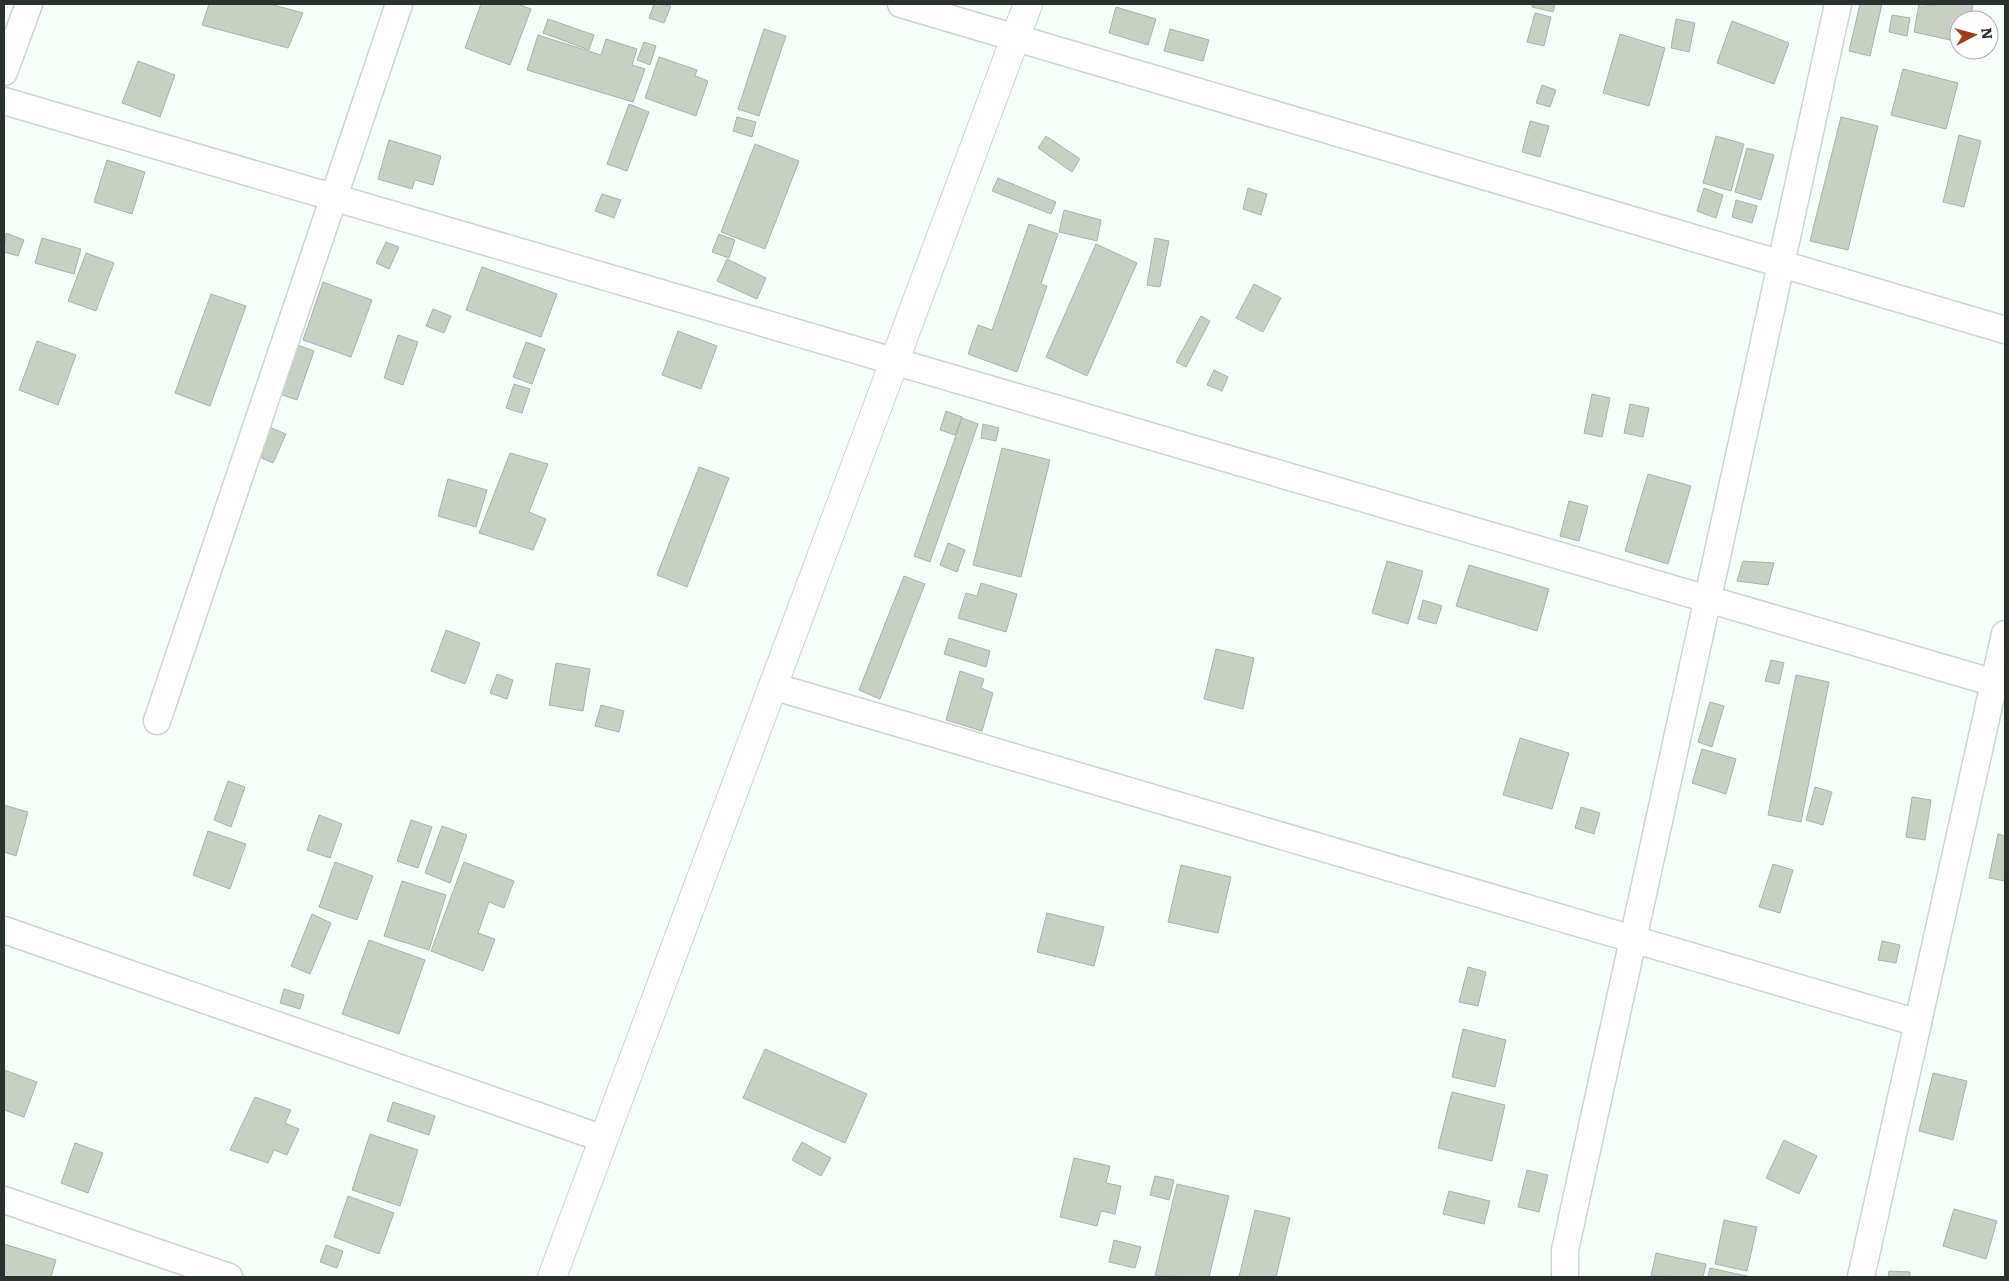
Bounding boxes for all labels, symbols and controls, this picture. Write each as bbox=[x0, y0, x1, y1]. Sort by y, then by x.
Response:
north arrow bbox=[1949, 10, 1999, 60]
text: N bbox=[1977, 27, 1999, 41]

